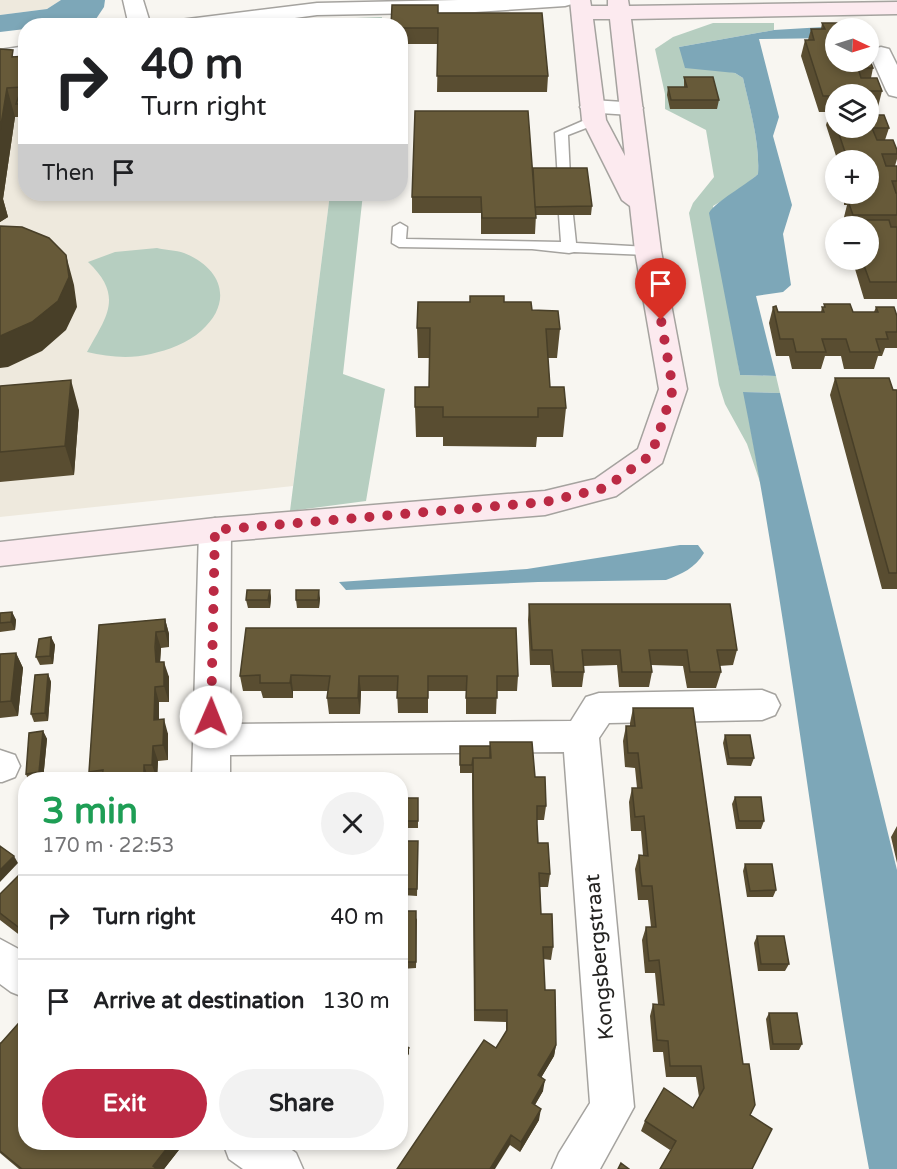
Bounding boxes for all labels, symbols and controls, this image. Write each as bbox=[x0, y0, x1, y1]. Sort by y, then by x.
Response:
north arrow bbox=[825, 18, 879, 72]
map controls bbox=[825, 18, 879, 270]
text: 40 m bbox=[141, 39, 243, 90]
icon: right bbox=[42, 42, 120, 120]
button: layers bbox=[825, 84, 879, 138]
text: Turn right bbox=[141, 90, 267, 123]
button: + bbox=[825, 150, 879, 204]
icon: arrive bbox=[107, 156, 140, 189]
text: Then bbox=[42, 160, 95, 186]
button: − bbox=[825, 216, 879, 270]
pin bbox=[635, 258, 686, 320]
icon: arrive bbox=[644, 267, 677, 300]
position arrow bbox=[179, 685, 243, 749]
text: 3 min bbox=[42, 790, 138, 833]
button: close bbox=[321, 792, 384, 855]
text: 170 m · 22:53 bbox=[42, 834, 174, 858]
street label: Kongsbergstraat bbox=[580, 873, 619, 1041]
icon: right bbox=[42, 901, 75, 934]
text: Turn right bbox=[93, 904, 195, 930]
text: 40 m bbox=[330, 904, 384, 930]
icon: arrive bbox=[42, 985, 75, 1018]
text: Arrive at destination bbox=[93, 988, 304, 1014]
text: 130 m bbox=[322, 988, 390, 1014]
button: Exit bbox=[42, 1069, 207, 1138]
button: Share bbox=[219, 1069, 384, 1138]

